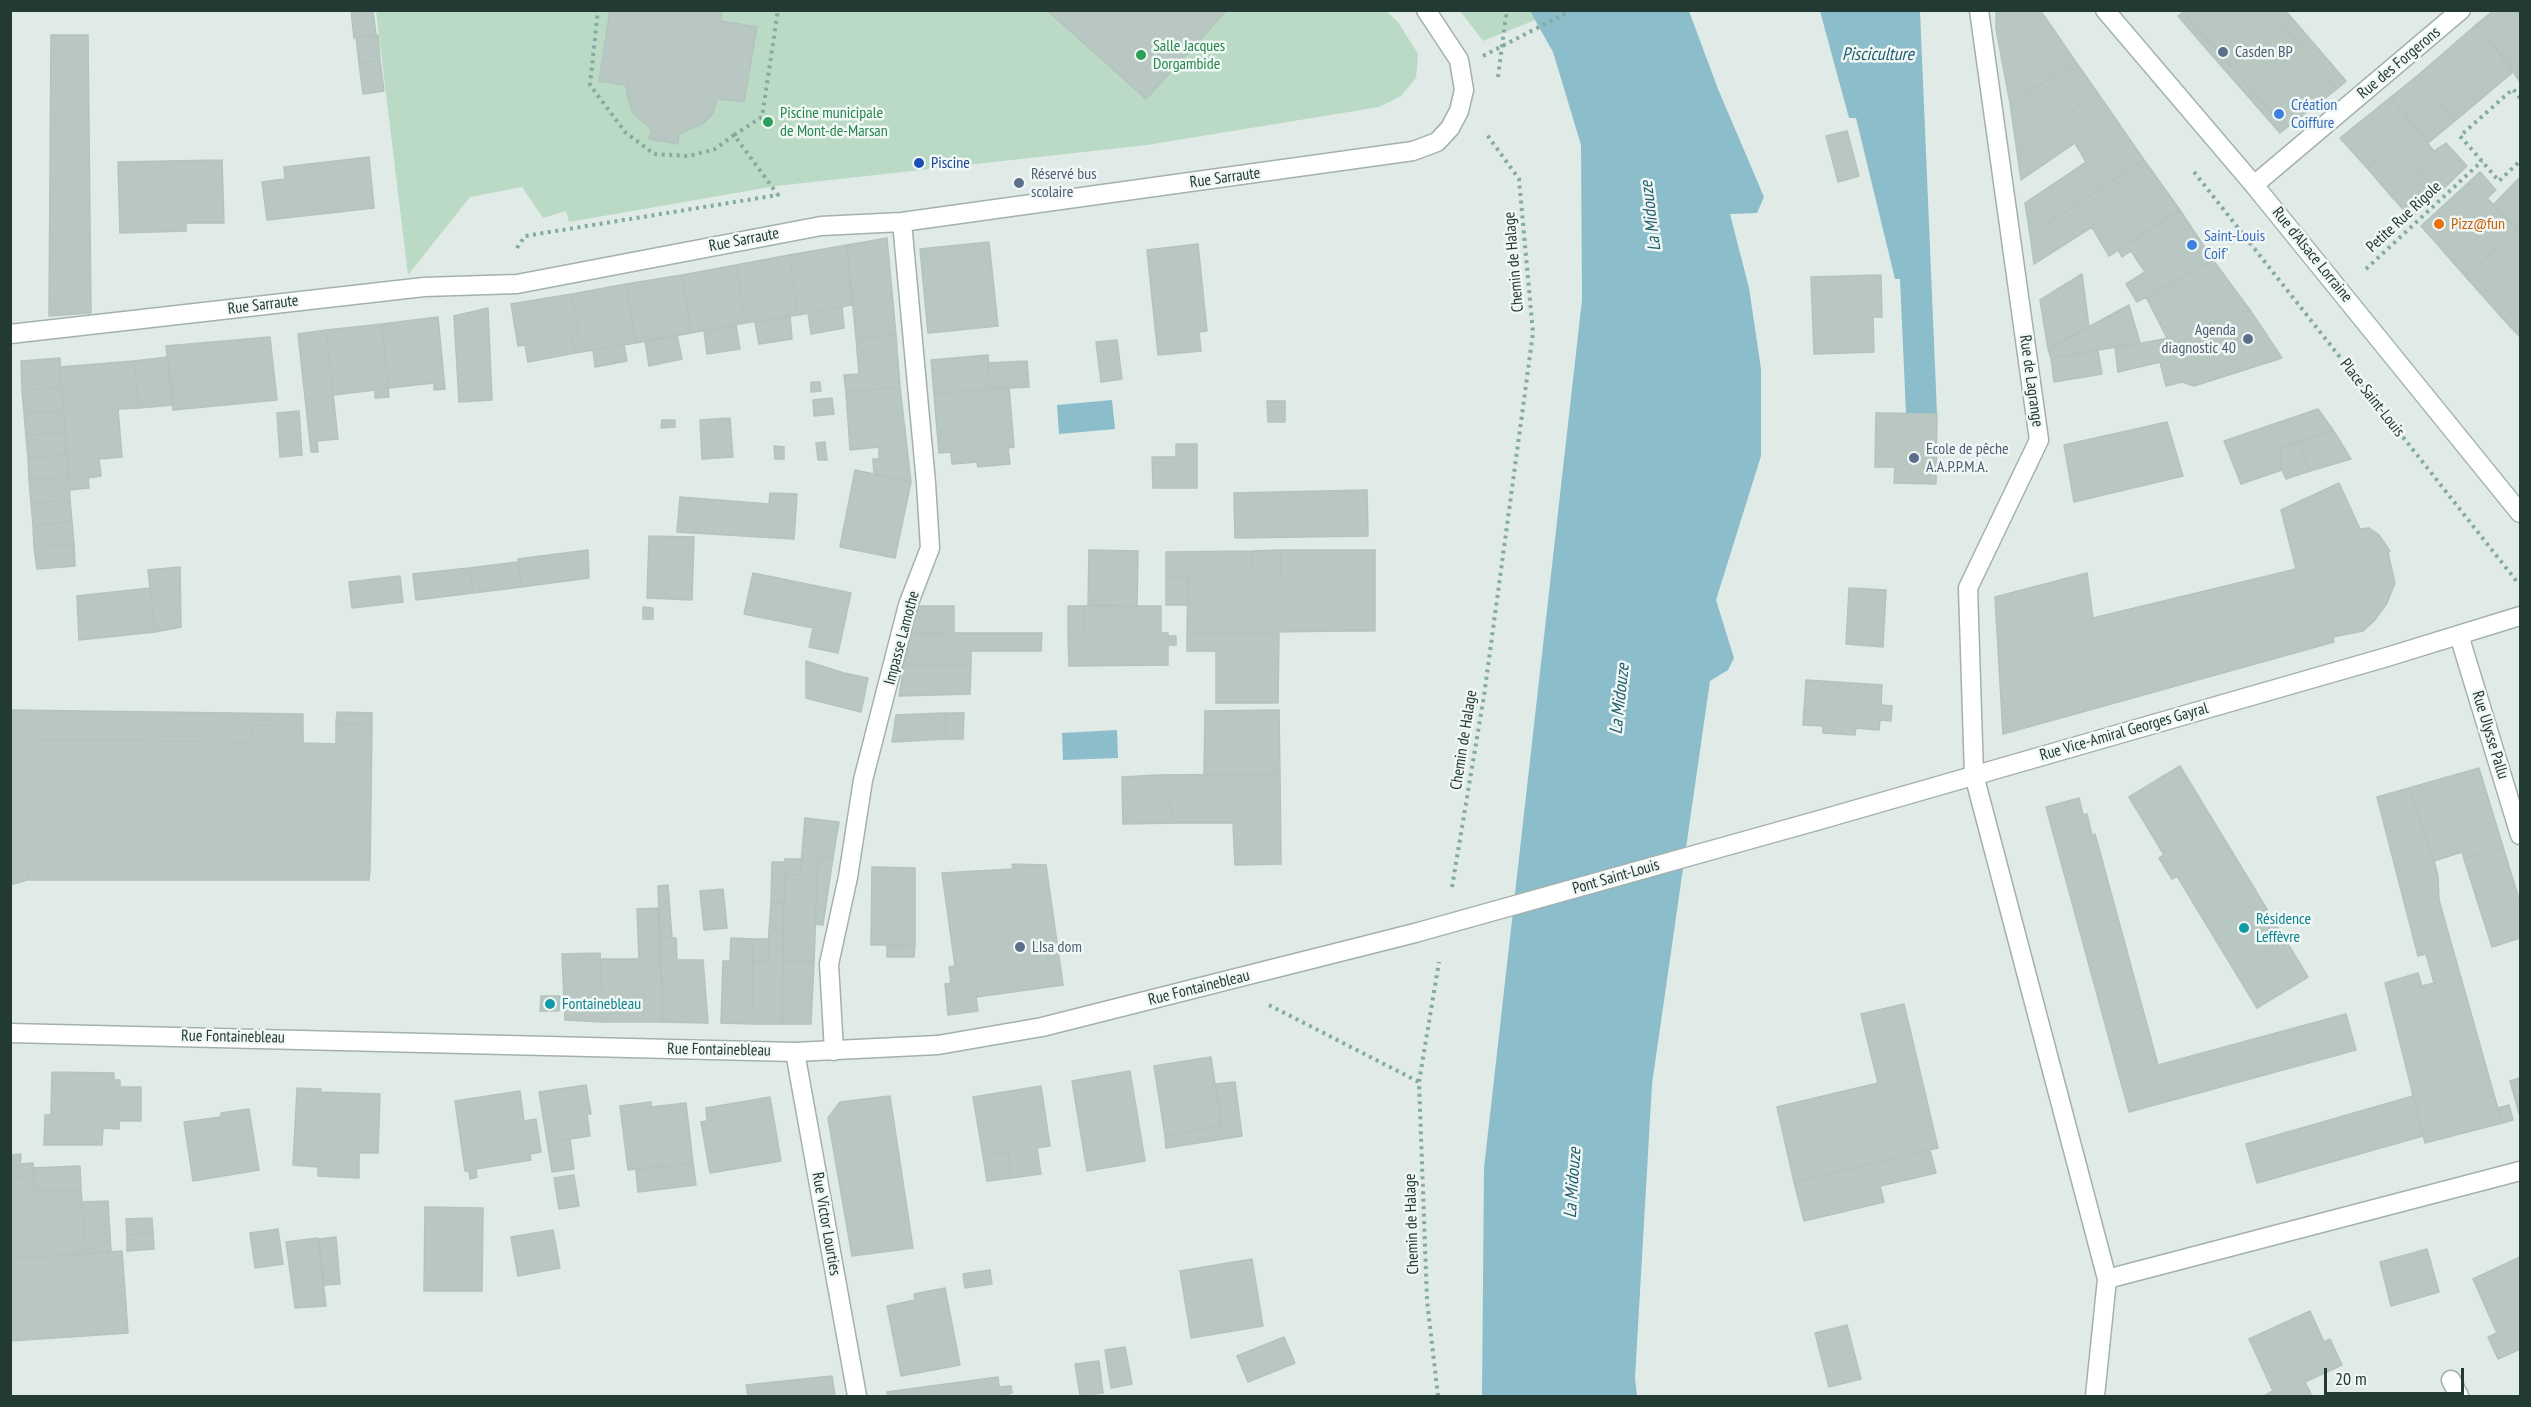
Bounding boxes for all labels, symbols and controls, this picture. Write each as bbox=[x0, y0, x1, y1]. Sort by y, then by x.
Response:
street label: Rue des Forgerons bbox=[2354, 23, 2444, 103]
place label: Salle Jacques Dorgambide bbox=[1153, 36, 1225, 74]
place label: Casden BP bbox=[2235, 42, 2293, 62]
water label: Pisciculture bbox=[1842, 44, 1914, 66]
marker: Casden BP bbox=[2216, 45, 2230, 59]
marker: Salle Jacques Dorgambide bbox=[1134, 48, 1148, 62]
place label: Création Coiffure bbox=[2291, 95, 2337, 133]
place label: Piscine municipale de Mont-de-Marsan bbox=[780, 103, 888, 141]
marker: Création Coiffure bbox=[2272, 107, 2286, 121]
marker: Piscine municipale de Mont-de-Marsan bbox=[761, 115, 775, 129]
place label: Piscine bbox=[931, 153, 970, 173]
marker: Piscine bbox=[912, 156, 926, 170]
place label: Réservé bus scolaire bbox=[1031, 164, 1097, 202]
street label: Rue Sarraute bbox=[1189, 164, 1261, 192]
marker: Réservé bus scolaire bbox=[1012, 176, 1026, 190]
street label: Petite Rue Rigole bbox=[2363, 177, 2445, 257]
water label: La Midouze bbox=[1636, 180, 1666, 252]
street label: Rue d'Alsace Lorraine bbox=[2268, 204, 2356, 306]
street label: Chemin de Halage bbox=[1500, 211, 1528, 313]
place label: Pizz@fun bbox=[2451, 214, 2505, 234]
marker: Pizz@fun bbox=[2432, 217, 2446, 231]
street label: Rue Sarraute bbox=[707, 224, 781, 256]
place label: Saint-Louis Coif' bbox=[2204, 226, 2265, 264]
marker: Saint-Louis Coif' bbox=[2185, 238, 2199, 252]
street label: Rue Sarraute bbox=[227, 291, 299, 319]
place label: Agenda diagnostic 40 bbox=[2162, 320, 2236, 358]
marker: Agenda diagnostic 40 bbox=[2241, 332, 2255, 346]
street label: Rue de Lagrange bbox=[2015, 334, 2047, 428]
street label: Place Saint-Louis bbox=[2336, 355, 2408, 441]
place label: Ecole de pêche A.A.P.P.M.A. bbox=[1926, 439, 2009, 477]
marker: Ecole de pêche A.A.P.P.M.A. bbox=[1907, 451, 1921, 465]
street label: Impasse Lamothe bbox=[880, 589, 924, 687]
water label: La Midouze bbox=[1606, 663, 1634, 735]
street label: Chemin de Halage bbox=[1447, 689, 1481, 791]
street label: Rue Ulysse Pallu bbox=[2468, 689, 2512, 781]
street label: Rue Vice-Amiral Georges Gayral bbox=[2038, 699, 2210, 765]
street label: Pont Saint-Louis bbox=[1570, 855, 1662, 899]
place label: Résidence Leffèvre bbox=[2256, 909, 2311, 947]
marker: Résidence Leffèvre bbox=[2237, 921, 2251, 935]
place label: LIsa dom bbox=[1032, 937, 1082, 957]
marker: LIsa dom bbox=[1013, 940, 1027, 954]
street label: Rue Fontainebleau bbox=[1146, 966, 1252, 1010]
place label: Fontainebleau bbox=[562, 994, 641, 1014]
marker: Fontainebleau bbox=[543, 997, 557, 1011]
street label: Rue Fontainebleau bbox=[181, 1026, 285, 1048]
street label: Rue Fontainebleau bbox=[667, 1039, 771, 1061]
water label: La Midouze bbox=[1560, 1147, 1586, 1219]
street label: Rue Victor Lourties bbox=[807, 1171, 845, 1277]
street label: Chemin de Halage bbox=[1401, 1173, 1423, 1275]
scale bar bbox=[2327, 1356, 2466, 1394]
text: 20 m bbox=[2335, 1367, 2367, 1390]

